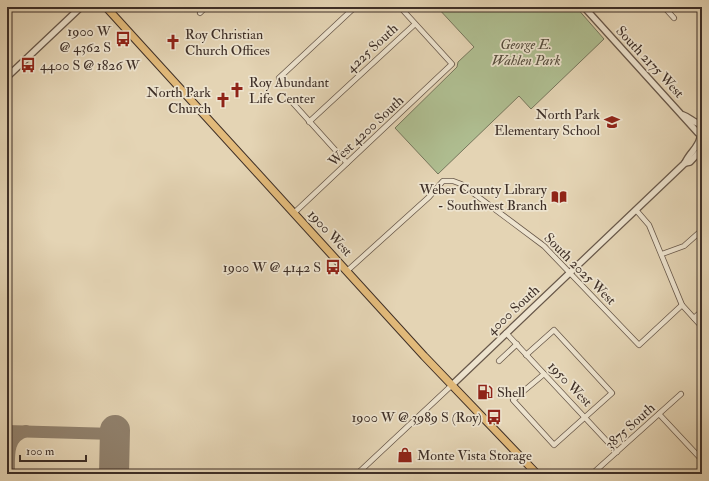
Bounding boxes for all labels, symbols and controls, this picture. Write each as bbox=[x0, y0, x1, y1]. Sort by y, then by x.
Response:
street label: 4225 South bbox=[343, 19, 402, 76]
street label: South 2175 West bbox=[612, 22, 688, 102]
place label: 1900 W @ 4362 S bbox=[60, 23, 112, 56]
place label: Roy Christian Church Offices bbox=[185, 26, 270, 59]
bus stop icon: 1900 W @ 4362 S bbox=[114, 30, 132, 48]
church icon: Roy Christian Church Offices bbox=[164, 33, 182, 51]
park label: George E. Wahlen Park bbox=[492, 36, 561, 69]
bus stop icon: 4400 S @ 1826 W bbox=[19, 56, 37, 74]
place label: 4400 S @ 1826 W bbox=[40, 57, 140, 74]
place label: Roy Abundant Life Center bbox=[249, 74, 330, 107]
church icon: Roy Abundant Life Center bbox=[228, 81, 246, 99]
place label: North Park Church bbox=[147, 84, 212, 117]
church icon: North Park Church bbox=[214, 91, 232, 109]
street label: West 4200 South bbox=[324, 91, 408, 171]
place label: North Park Elementary School bbox=[494, 106, 600, 140]
school or university icon: North Park Elementary School bbox=[603, 113, 621, 131]
place label: Weber County Library - Southwest Branch bbox=[418, 181, 548, 214]
library icon: Weber County Library - Southwest Branch bbox=[550, 188, 568, 206]
street label: 1900 West bbox=[304, 206, 356, 260]
street label: South 2025 West bbox=[540, 229, 620, 309]
bus stop icon: 1900 W @ 4142 S bbox=[324, 258, 342, 276]
place label: 1900 W @ 4142 S bbox=[223, 259, 321, 276]
street label: 4000 South bbox=[483, 281, 543, 339]
street label: 1950 West bbox=[544, 358, 596, 411]
fuel station icon: Shell bbox=[476, 383, 494, 401]
place label: Shell bbox=[497, 384, 526, 401]
street label: 3875 South bbox=[602, 399, 659, 453]
bus stop icon: 1900 W @ 3989 S (Roy) bbox=[485, 408, 503, 426]
place label: 1900 W @ 3989 S (Roy) bbox=[351, 409, 482, 427]
scale bar bbox=[20, 437, 86, 463]
text: 100 m bbox=[26, 444, 55, 459]
shop icon: Monte Vista Storage bbox=[396, 446, 414, 464]
place label: Monte Vista Storage bbox=[417, 447, 532, 464]

